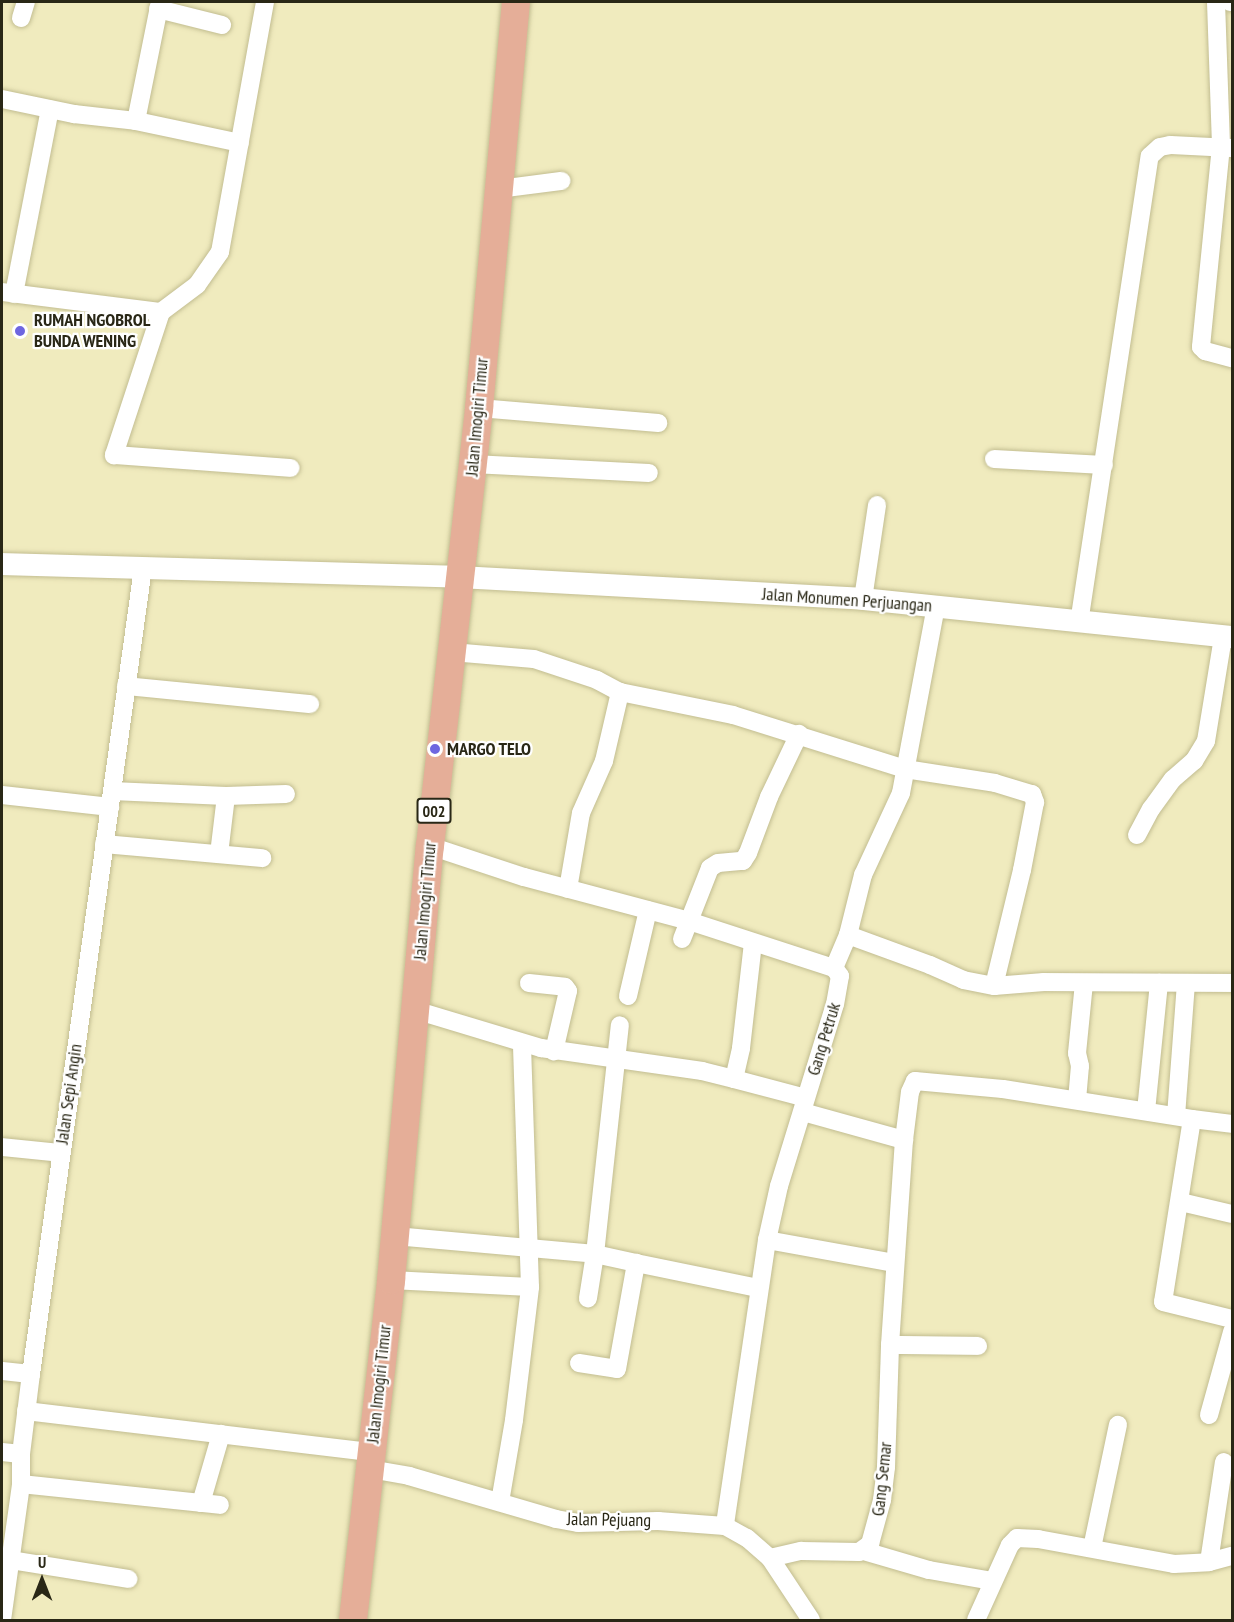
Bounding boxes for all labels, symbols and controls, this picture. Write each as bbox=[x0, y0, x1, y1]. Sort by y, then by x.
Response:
place label: RUMAH NGOBROL BUNDA WENING bbox=[34, 310, 150, 352]
marker: RUMAH NGOBROL BUNDA WENING bbox=[11, 322, 29, 340]
street label: Jalan Imogiri Timur bbox=[461, 357, 493, 477]
street label: Jalan Monumen Perjuangan bbox=[761, 583, 933, 617]
place label: MARGO TELO bbox=[447, 738, 532, 760]
marker: MARGO TELO bbox=[428, 742, 442, 756]
road number: 002 bbox=[416, 798, 452, 824]
street label: Jalan Imogiri Timur bbox=[409, 841, 441, 961]
street label: Gang Petruk bbox=[803, 1000, 845, 1078]
street label: Jalan Sepi Angin bbox=[51, 1042, 87, 1146]
street label: Jalan Imogiri Timur bbox=[362, 1324, 396, 1444]
street label: Gang Semar bbox=[867, 1441, 897, 1517]
street label: Jalan Pejuang bbox=[567, 1508, 651, 1532]
north arrow bbox=[12, 1550, 72, 1610]
text: U bbox=[38, 1552, 46, 1572]

